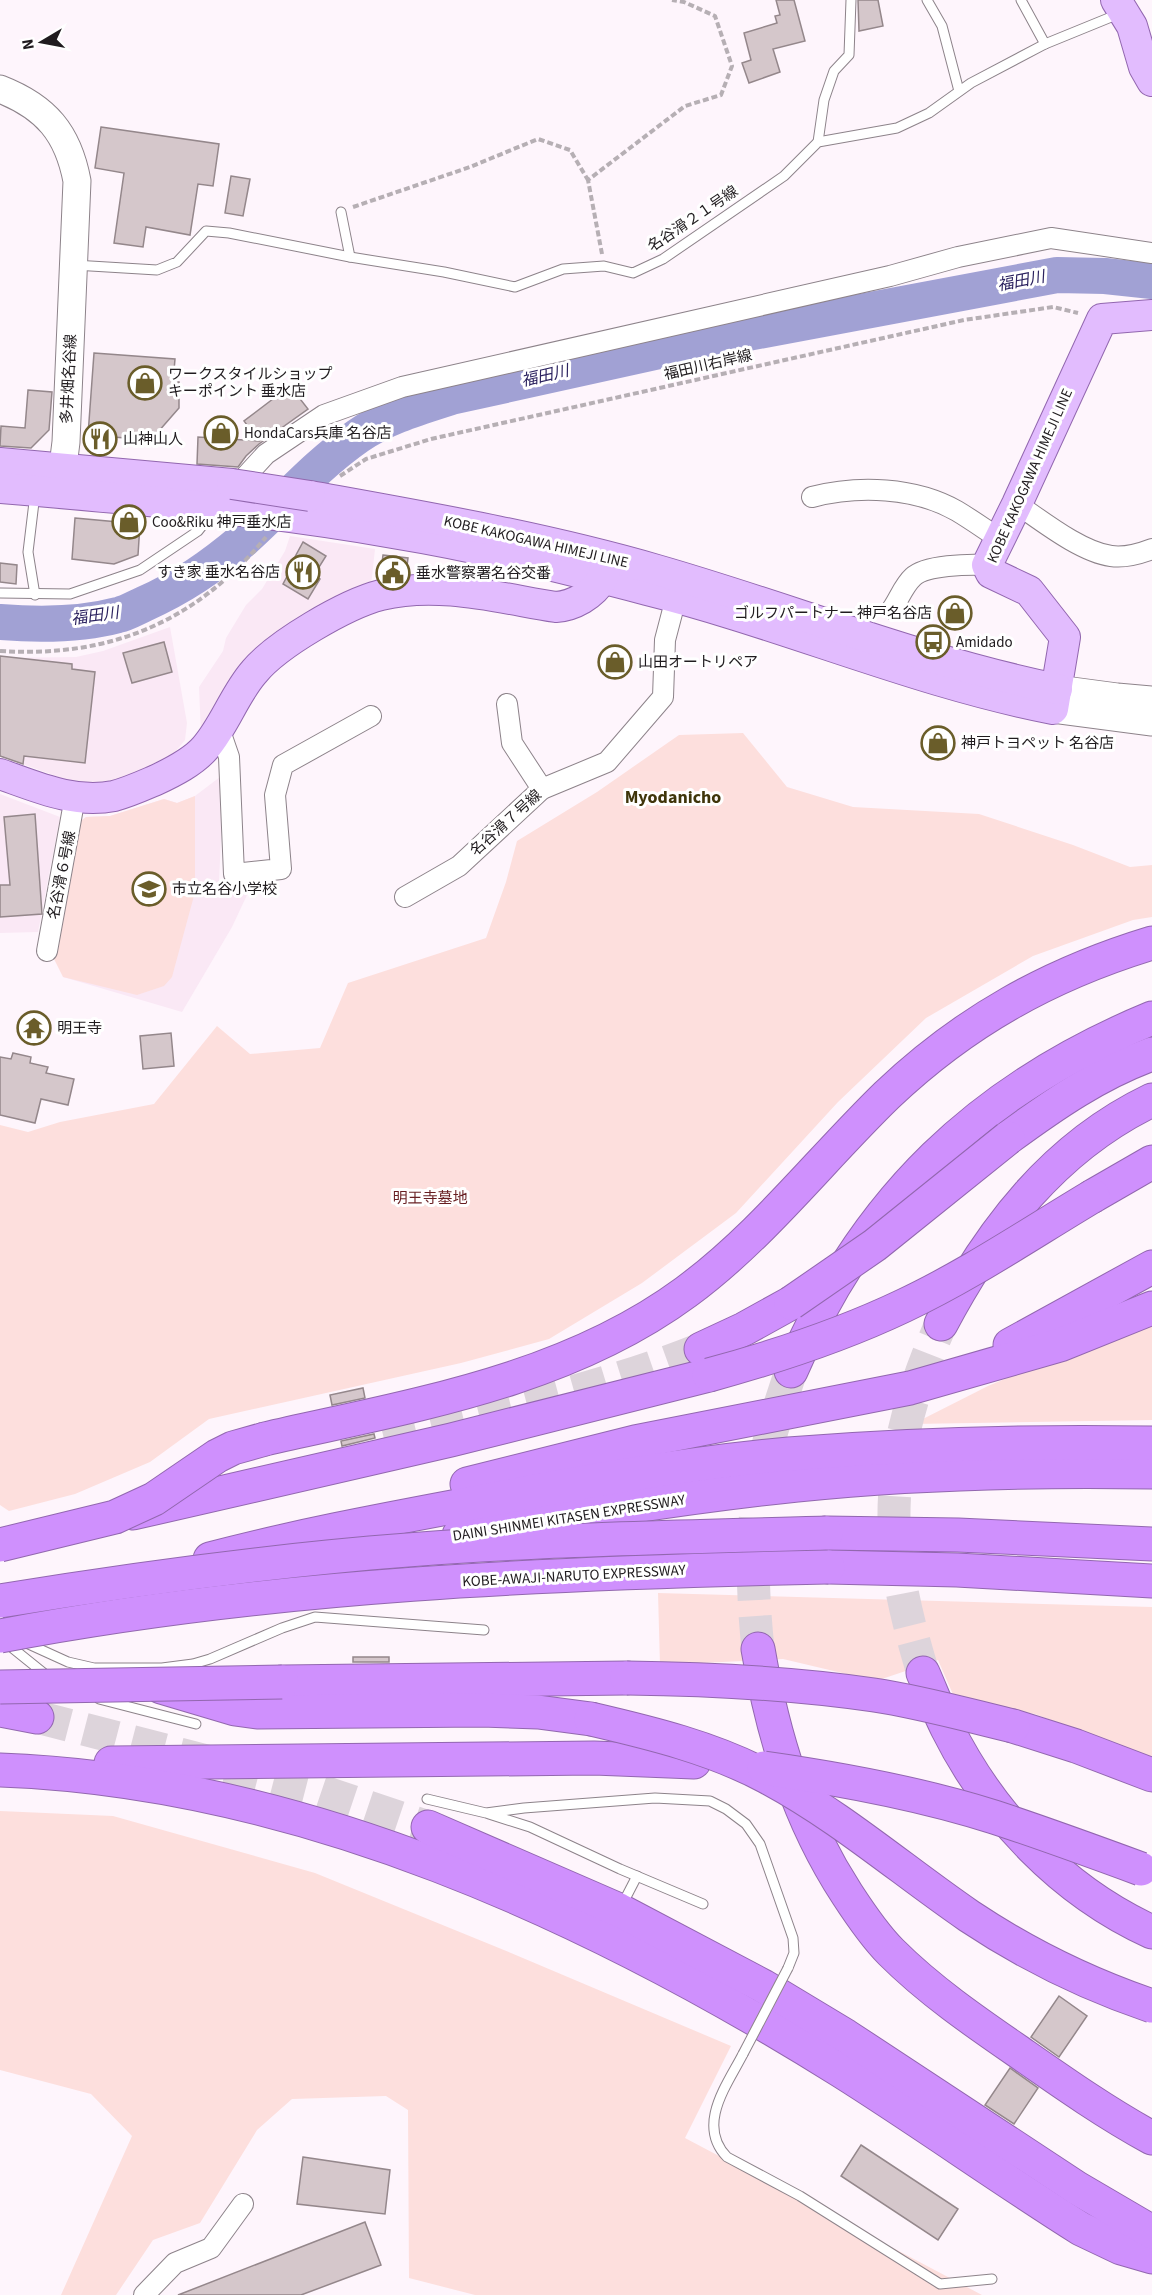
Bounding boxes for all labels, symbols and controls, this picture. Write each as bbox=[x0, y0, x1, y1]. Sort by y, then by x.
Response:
north arrow bbox=[12, 12, 72, 72]
text: N bbox=[16, 37, 40, 52]
street label: 名谷滑２１号線 bbox=[644, 181, 742, 257]
water label: 福田川 bbox=[995, 265, 1049, 296]
street label: 多井畑名谷線 bbox=[56, 334, 82, 424]
street label: 福田川右岸線 bbox=[662, 345, 754, 385]
water label: 福田川 bbox=[519, 359, 573, 392]
place label: ワークスタイルショップ キーポイント 垂水店 bbox=[168, 364, 333, 402]
shop icon: ワークスタイルショップ キーポイント 垂水店 bbox=[127, 365, 163, 401]
street label: KOBE KAKOGAWA HIMEJI LINE bbox=[982, 385, 1078, 567]
shop icon: HondaCars兵庫 名谷店 bbox=[203, 415, 239, 451]
restaurant icon: 山神山人 bbox=[82, 421, 118, 457]
place label: HondaCars兵庫 名谷店 bbox=[244, 423, 392, 444]
place label: 山神山人 bbox=[123, 429, 183, 450]
shop icon: Coo&Riku 神戸垂水店 bbox=[111, 504, 147, 540]
street label: KOBE KAKOGAWA HIMEJI LINE bbox=[442, 511, 630, 573]
place label: Coo&Riku 神戸垂水店 bbox=[152, 512, 292, 533]
restaurant icon: すき家 垂水名谷店 bbox=[285, 554, 321, 590]
public building icon: 垂水警察署名谷交番 bbox=[375, 555, 411, 591]
place label: すき家 垂水名谷店 bbox=[157, 562, 280, 583]
place label: 垂水警察署名谷交番 bbox=[416, 563, 551, 584]
shop icon: ゴルフパートナー 神戸名谷店 bbox=[937, 595, 973, 631]
water label: 福田川 bbox=[70, 601, 122, 630]
place label: ゴルフパートナー 神戸名谷店 bbox=[734, 603, 932, 624]
bus stop icon: Amidado bbox=[915, 624, 951, 660]
place label: Amidado bbox=[956, 632, 1013, 653]
shop icon: 山田オートリペア bbox=[597, 644, 633, 680]
place label: 山田オートリペア bbox=[638, 652, 758, 673]
shop icon: 神戸トヨペット 名谷店 bbox=[920, 725, 956, 761]
place label: 神戸トヨペット 名谷店 bbox=[961, 733, 1114, 754]
street label: 名谷滑７号線 bbox=[466, 785, 546, 861]
district label: Myodanicho bbox=[625, 785, 721, 810]
street label: 名谷滑６号線 bbox=[43, 829, 81, 921]
school or university icon: 市立名谷小学校 bbox=[131, 871, 167, 907]
place label: 市立名谷小学校 bbox=[172, 879, 277, 900]
temple icon: 明王寺 bbox=[16, 1010, 52, 1046]
place label: 明王寺 bbox=[57, 1018, 102, 1039]
park label: 明王寺墓地 bbox=[392, 1188, 468, 1209]
street label: DAINI SHINMEI KITASEN EXPRESSWAY bbox=[451, 1489, 688, 1547]
street label: KOBE-AWAJI-NARUTO EXPRESSWAY bbox=[462, 1560, 687, 1592]

